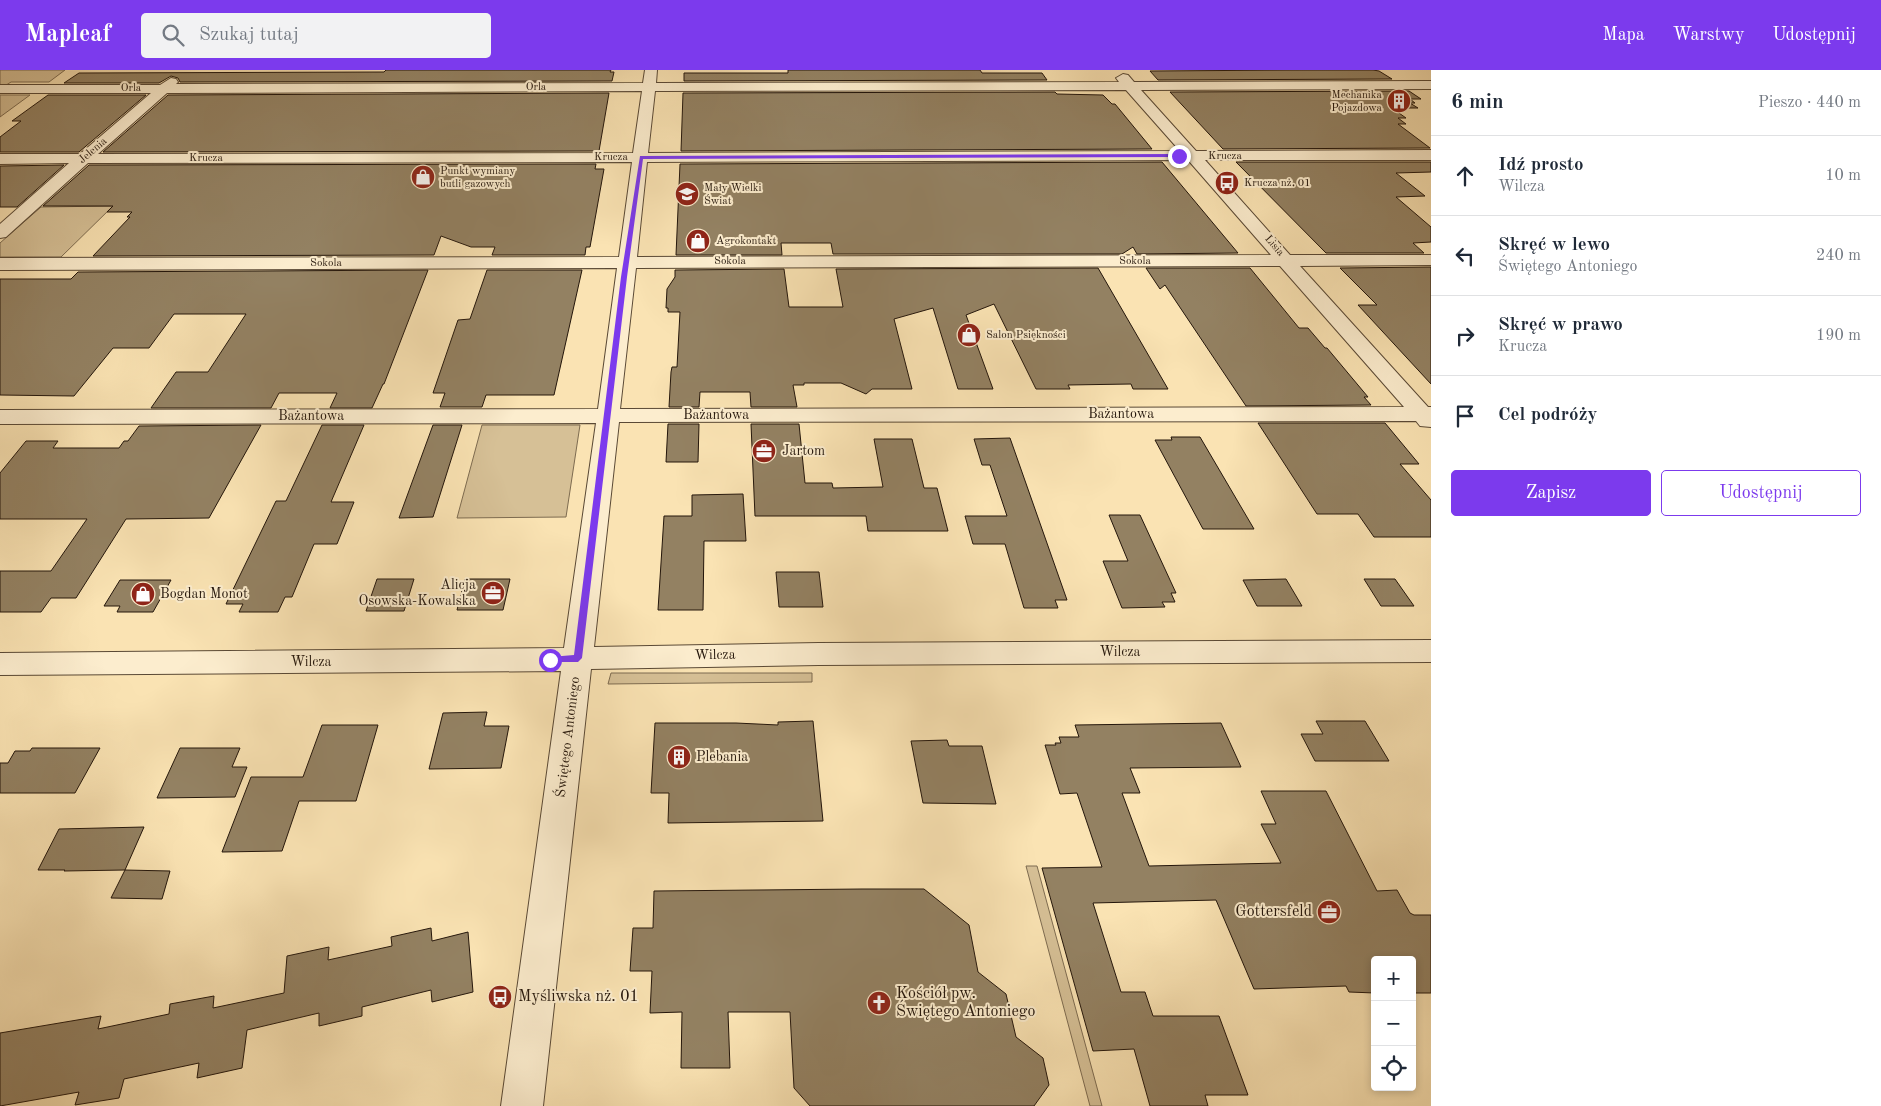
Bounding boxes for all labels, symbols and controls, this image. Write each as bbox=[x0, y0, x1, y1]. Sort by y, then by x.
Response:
search box bbox=[141, 13, 491, 58]
icon: search bbox=[159, 21, 187, 49]
text: Mapleaf bbox=[25, 23, 111, 47]
text: Szukaj tutaj bbox=[199, 26, 299, 45]
text: Mapa bbox=[1603, 26, 1645, 44]
text: Warstwy bbox=[1673, 26, 1744, 44]
text: Udostępnij bbox=[1772, 26, 1856, 44]
street label: Orla bbox=[526, 82, 547, 93]
street label: Orla bbox=[121, 83, 142, 94]
building icon: Mechanika Pojazdowa bbox=[1386, 88, 1412, 114]
place label: Mechanika Pojazdowa bbox=[1331, 90, 1383, 114]
text: 6 min bbox=[1451, 92, 1504, 113]
text: Pieszo · 440 m bbox=[1758, 95, 1861, 111]
street label: Jelenia bbox=[77, 136, 110, 166]
route end bbox=[1168, 145, 1191, 168]
street label: Krucza bbox=[1208, 151, 1242, 162]
street label: Krucza bbox=[594, 152, 628, 163]
street label: Krucza bbox=[189, 153, 223, 164]
text: Idź prosto bbox=[1498, 156, 1583, 175]
icon: ahead bbox=[1451, 162, 1479, 190]
shop icon: Punkt wymiany butli gazowych bbox=[410, 164, 436, 190]
place label: Punkt wymiany butli gazowych bbox=[440, 166, 515, 190]
text: 10 m bbox=[1825, 168, 1861, 184]
bus stop icon: Krucza nż. 01 bbox=[1214, 170, 1240, 196]
place label: Krucza nż. 01 bbox=[1244, 178, 1311, 189]
text: Wilcza bbox=[1498, 179, 1545, 195]
school or university icon: Mały Wielki Świat bbox=[674, 181, 700, 207]
place label: Mały Wielki Świat bbox=[704, 183, 762, 207]
shop icon: Agrokontakt bbox=[685, 228, 711, 254]
street label: Lisia bbox=[1262, 234, 1286, 259]
place label: Agrokontakt bbox=[716, 236, 776, 247]
text: Skręć w lewo bbox=[1498, 236, 1610, 255]
icon: left bbox=[1451, 242, 1479, 270]
text: 240 m bbox=[1816, 248, 1861, 264]
street label: Sokola bbox=[714, 256, 746, 267]
street label: Sokola bbox=[1119, 256, 1151, 267]
street label: Sokola bbox=[310, 258, 342, 269]
text: Świętego Antoniego bbox=[1498, 259, 1637, 275]
text: Skręć w prawo bbox=[1498, 316, 1623, 335]
shop icon: Salon Psiękności bbox=[956, 322, 982, 348]
icon: right bbox=[1451, 322, 1479, 350]
text: 190 m bbox=[1816, 328, 1861, 344]
place label: Salon Psiękności bbox=[986, 330, 1066, 341]
text: Krucza bbox=[1498, 339, 1547, 355]
icon: arrive bbox=[1451, 402, 1479, 430]
text: Cel podróży bbox=[1498, 406, 1597, 425]
street label: Bażantowa bbox=[1088, 407, 1154, 421]
street label: Bażantowa bbox=[683, 408, 749, 422]
street label: Bażantowa bbox=[278, 409, 344, 423]
office icon: Jartom bbox=[751, 438, 777, 464]
place label: Jartom bbox=[782, 444, 825, 458]
button: Zapisz bbox=[1451, 470, 1651, 516]
button: Udostępnij bbox=[1661, 470, 1861, 516]
place label: Alicja Osowska-Kowalska bbox=[358, 578, 476, 608]
office icon: Alicja Osowska-Kowalska bbox=[480, 580, 506, 606]
shop icon: Bogdan Monot bbox=[130, 581, 156, 607]
place label: Bogdan Monot bbox=[160, 587, 248, 601]
street label: Wilcza bbox=[1099, 645, 1141, 659]
street label: Wilcza bbox=[694, 648, 736, 662]
route start bbox=[539, 649, 562, 672]
street label: Wilcza bbox=[290, 655, 332, 669]
street label: Świętego Antoniego bbox=[550, 675, 582, 798]
building icon: Plebania bbox=[666, 744, 692, 770]
place label: Plebania bbox=[696, 750, 748, 764]
office icon: Gottersfeld bbox=[1316, 899, 1342, 925]
place label: Gottersfeld bbox=[1235, 904, 1312, 920]
map controls bbox=[1371, 956, 1416, 1091]
button: + bbox=[1371, 956, 1416, 1001]
bus stop icon: Myśliwska nż. 01 bbox=[487, 984, 513, 1010]
place label: Kościół pw. Świętego Antoniego bbox=[896, 986, 1035, 1020]
place label: Myśliwska nż. 01 bbox=[518, 989, 639, 1005]
church icon: Kościół pw. Świętego Antoniego bbox=[866, 990, 892, 1016]
button: − bbox=[1371, 1001, 1416, 1046]
button: locate bbox=[1371, 1046, 1416, 1091]

